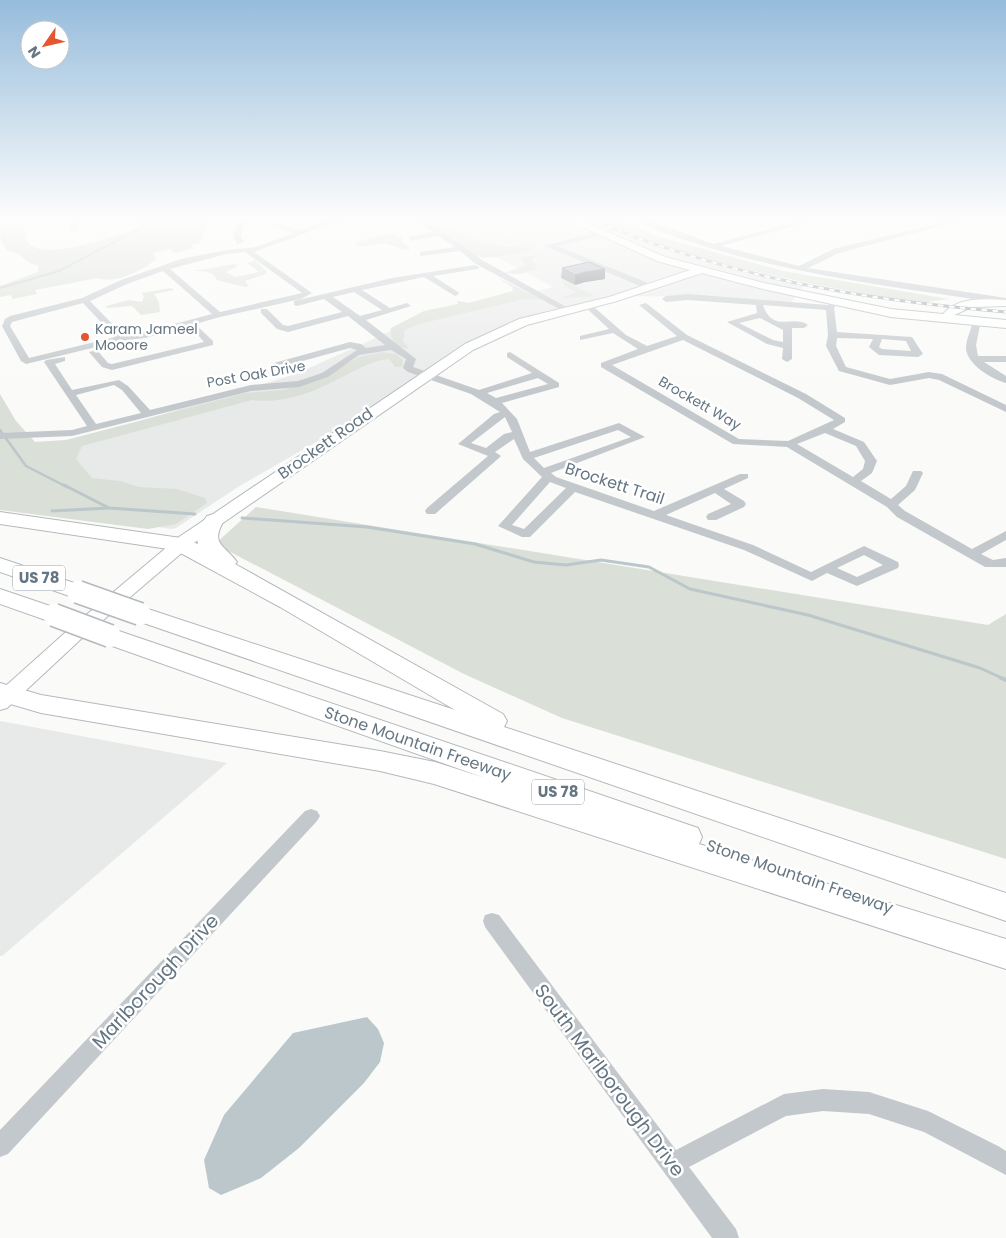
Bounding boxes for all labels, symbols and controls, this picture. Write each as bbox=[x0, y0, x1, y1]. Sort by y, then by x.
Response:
north arrow bbox=[20, 20, 70, 70]
text: N bbox=[23, 42, 45, 62]
place label: Karam Jameel Mooore bbox=[95, 319, 198, 355]
marker: Karam Jameel Mooore bbox=[79, 331, 91, 343]
street label: Post Oak Drive bbox=[205, 355, 307, 393]
street label: Brockett Way bbox=[655, 371, 745, 435]
street label: Brockett Road bbox=[273, 402, 378, 485]
street label: Brockett Trail bbox=[562, 457, 667, 510]
road number: US 78 bbox=[13, 566, 65, 590]
street label: Stone Mountain Freeway bbox=[321, 701, 514, 786]
road number: US 78 bbox=[532, 780, 584, 804]
street label: Stone Mountain Freeway bbox=[703, 834, 896, 919]
street label: Marlborough Drive bbox=[86, 908, 225, 1055]
street label: South Marlborough Drive bbox=[528, 978, 691, 1182]

